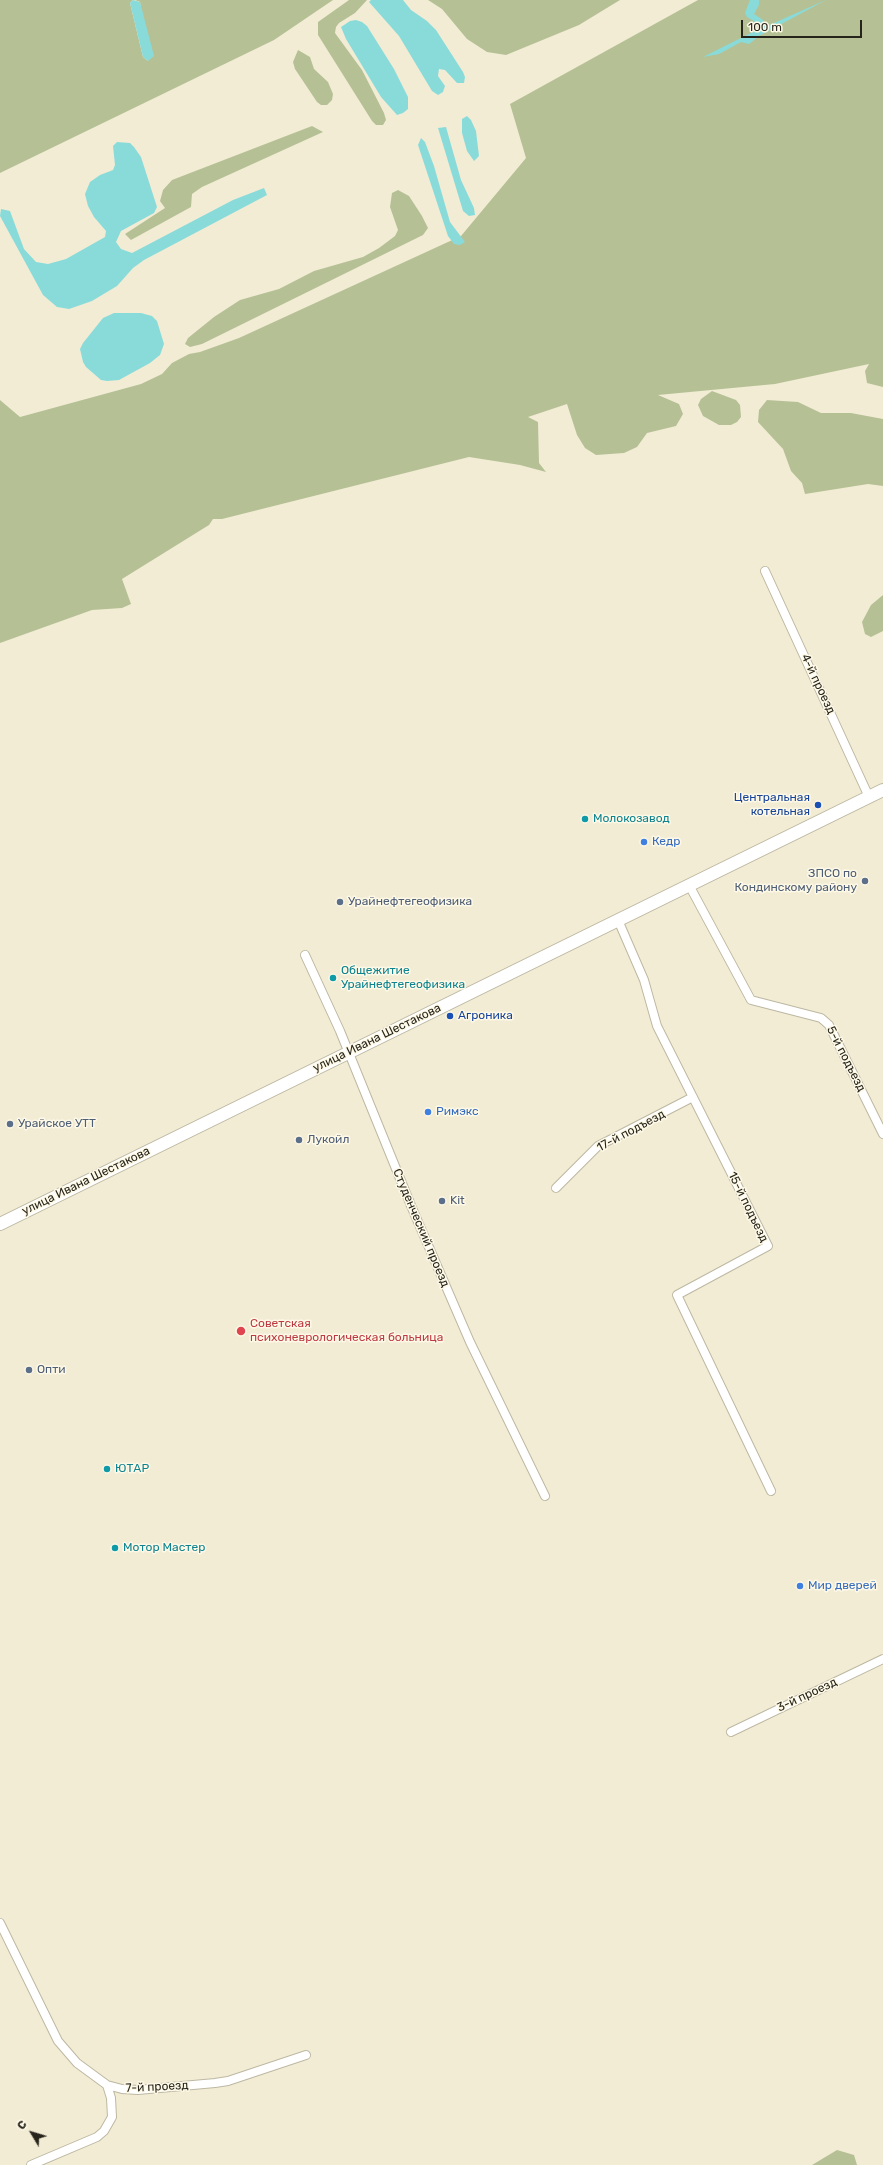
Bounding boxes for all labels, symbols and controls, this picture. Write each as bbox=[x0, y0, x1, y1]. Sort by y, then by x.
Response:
scale bar bbox=[743, 12, 864, 38]
text: 100 m bbox=[748, 20, 782, 34]
street label: 4-й проезд bbox=[798, 652, 838, 716]
place label: Центральная котельная bbox=[734, 791, 810, 819]
marker: Центральная котельная bbox=[813, 800, 823, 810]
place label: Молокозавод bbox=[593, 812, 670, 826]
marker: Молокозавод bbox=[580, 814, 590, 824]
place label: Кедр bbox=[652, 835, 680, 849]
marker: Кедр bbox=[639, 837, 649, 847]
place label: ЗПСО по Кондинскому району bbox=[734, 867, 857, 895]
marker: ЗПСО по Кондинскому району bbox=[860, 876, 870, 886]
place label: Урайнефтегеофизика bbox=[348, 895, 472, 909]
marker: Урайнефтегеофизика bbox=[335, 897, 345, 907]
place label: Общежитие Урайнефтегеофизика bbox=[341, 964, 465, 992]
marker: Общежитие Урайнефтегеофизика bbox=[328, 973, 338, 983]
street label: улица Ивана Шестакова bbox=[311, 1001, 443, 1075]
place label: Агроника bbox=[458, 1009, 513, 1023]
marker: Агроника bbox=[445, 1011, 455, 1021]
street label: 5-й подъезд bbox=[823, 1024, 869, 1094]
place label: Римэкс bbox=[436, 1105, 479, 1119]
marker: Римэкс bbox=[423, 1107, 433, 1117]
street label: 17-й подъезд bbox=[594, 1107, 668, 1155]
place label: Урайское УТТ bbox=[18, 1117, 96, 1131]
marker: Урайское УТТ bbox=[5, 1119, 15, 1129]
place label: Лукойл bbox=[307, 1133, 349, 1147]
marker: Лукойл bbox=[294, 1135, 304, 1145]
street label: улица Ивана Шестакова bbox=[20, 1144, 152, 1218]
street label: Студенческий проезд bbox=[390, 1167, 452, 1289]
street label: 15-й подъезд bbox=[725, 1169, 771, 1245]
place label: Kit bbox=[450, 1194, 465, 1208]
marker: Kit bbox=[437, 1196, 447, 1206]
place label: Советская психоневрологическая больница bbox=[250, 1317, 443, 1345]
marker: Советская психоневрологическая больница bbox=[235, 1325, 247, 1337]
place label: Опти bbox=[37, 1363, 66, 1377]
marker: Опти bbox=[24, 1365, 34, 1375]
place label: ЮТАР bbox=[115, 1462, 149, 1476]
marker: ЮТАР bbox=[102, 1464, 112, 1474]
place label: Мотор Мастер bbox=[123, 1541, 205, 1555]
marker: Мотор Мастер bbox=[110, 1543, 120, 1553]
place label: Мир дверей bbox=[808, 1579, 877, 1593]
marker: Мир дверей bbox=[795, 1581, 805, 1591]
street label: 3-й проезд bbox=[775, 1675, 839, 1715]
street label: 7-й проезд bbox=[125, 2078, 189, 2096]
north arrow bbox=[12, 2113, 52, 2153]
text: С bbox=[15, 2118, 30, 2132]

